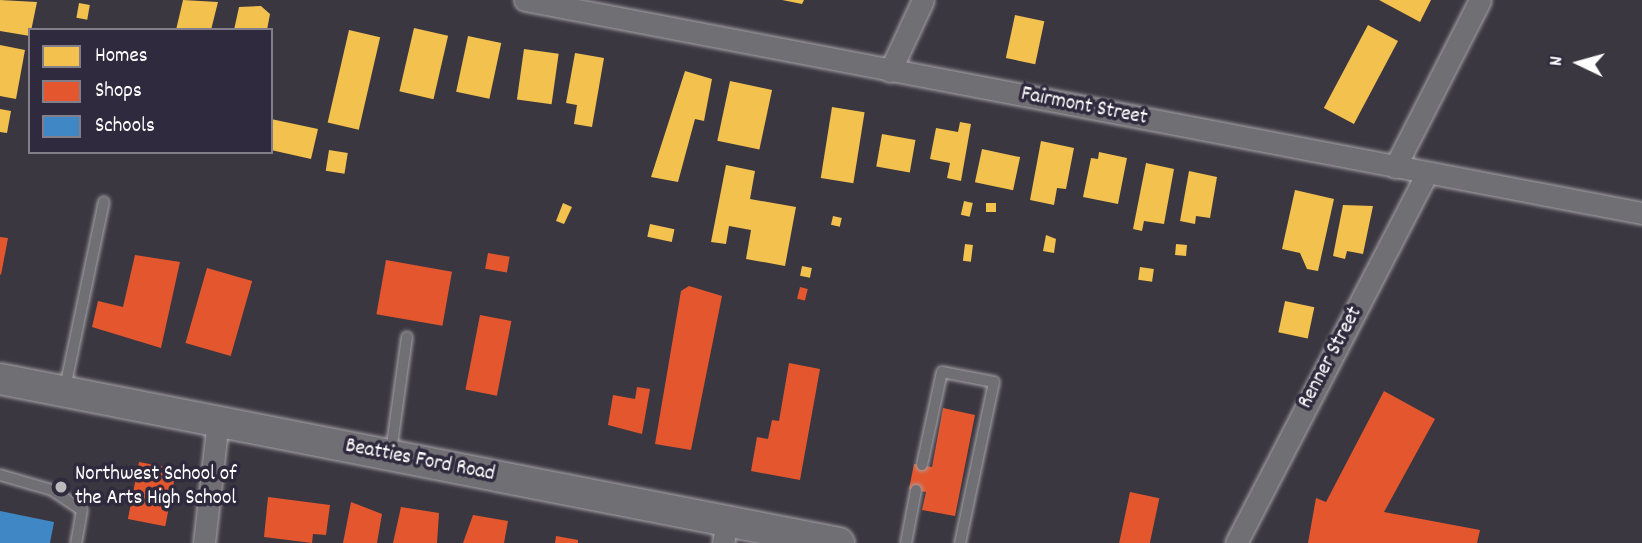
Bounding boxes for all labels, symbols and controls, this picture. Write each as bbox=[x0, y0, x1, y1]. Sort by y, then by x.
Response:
legend bbox=[28, 28, 273, 154]
north arrow bbox=[1544, 28, 1614, 98]
text: Homes bbox=[95, 42, 148, 72]
text: N bbox=[1544, 55, 1571, 67]
text: Shops bbox=[95, 77, 142, 107]
street label: Fairmont Street bbox=[1019, 82, 1149, 132]
text: Schools bbox=[95, 112, 155, 142]
street label: Renner Street bbox=[1294, 303, 1368, 413]
street label: Beatties Ford Road bbox=[343, 434, 497, 488]
place label: Northwest School of the Arts High School bbox=[75, 462, 237, 512]
marker: Northwest School of the Arts High School bbox=[53, 479, 69, 495]

